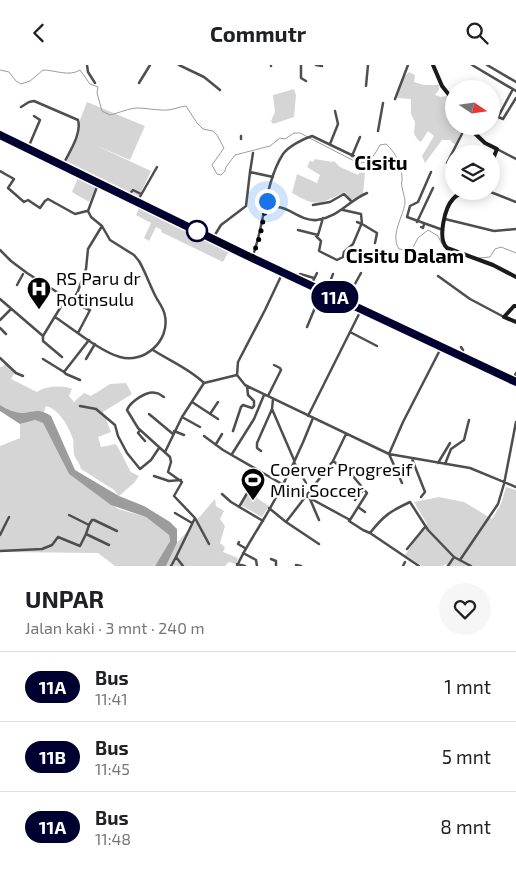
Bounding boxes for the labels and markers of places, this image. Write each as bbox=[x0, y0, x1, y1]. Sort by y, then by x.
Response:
unlabelled marker bbox=[186, 220, 208, 242]
place label: RS Paru dr Rotinsulu bbox=[56, 267, 141, 310]
hospital icon: RS Paru dr Rotinsulu bbox=[26, 276, 52, 310]
place label: Coerver Progresif Mini Soccer bbox=[270, 458, 413, 501]
sports icon: Coerver Progresif Mini Soccer bbox=[240, 467, 266, 501]

